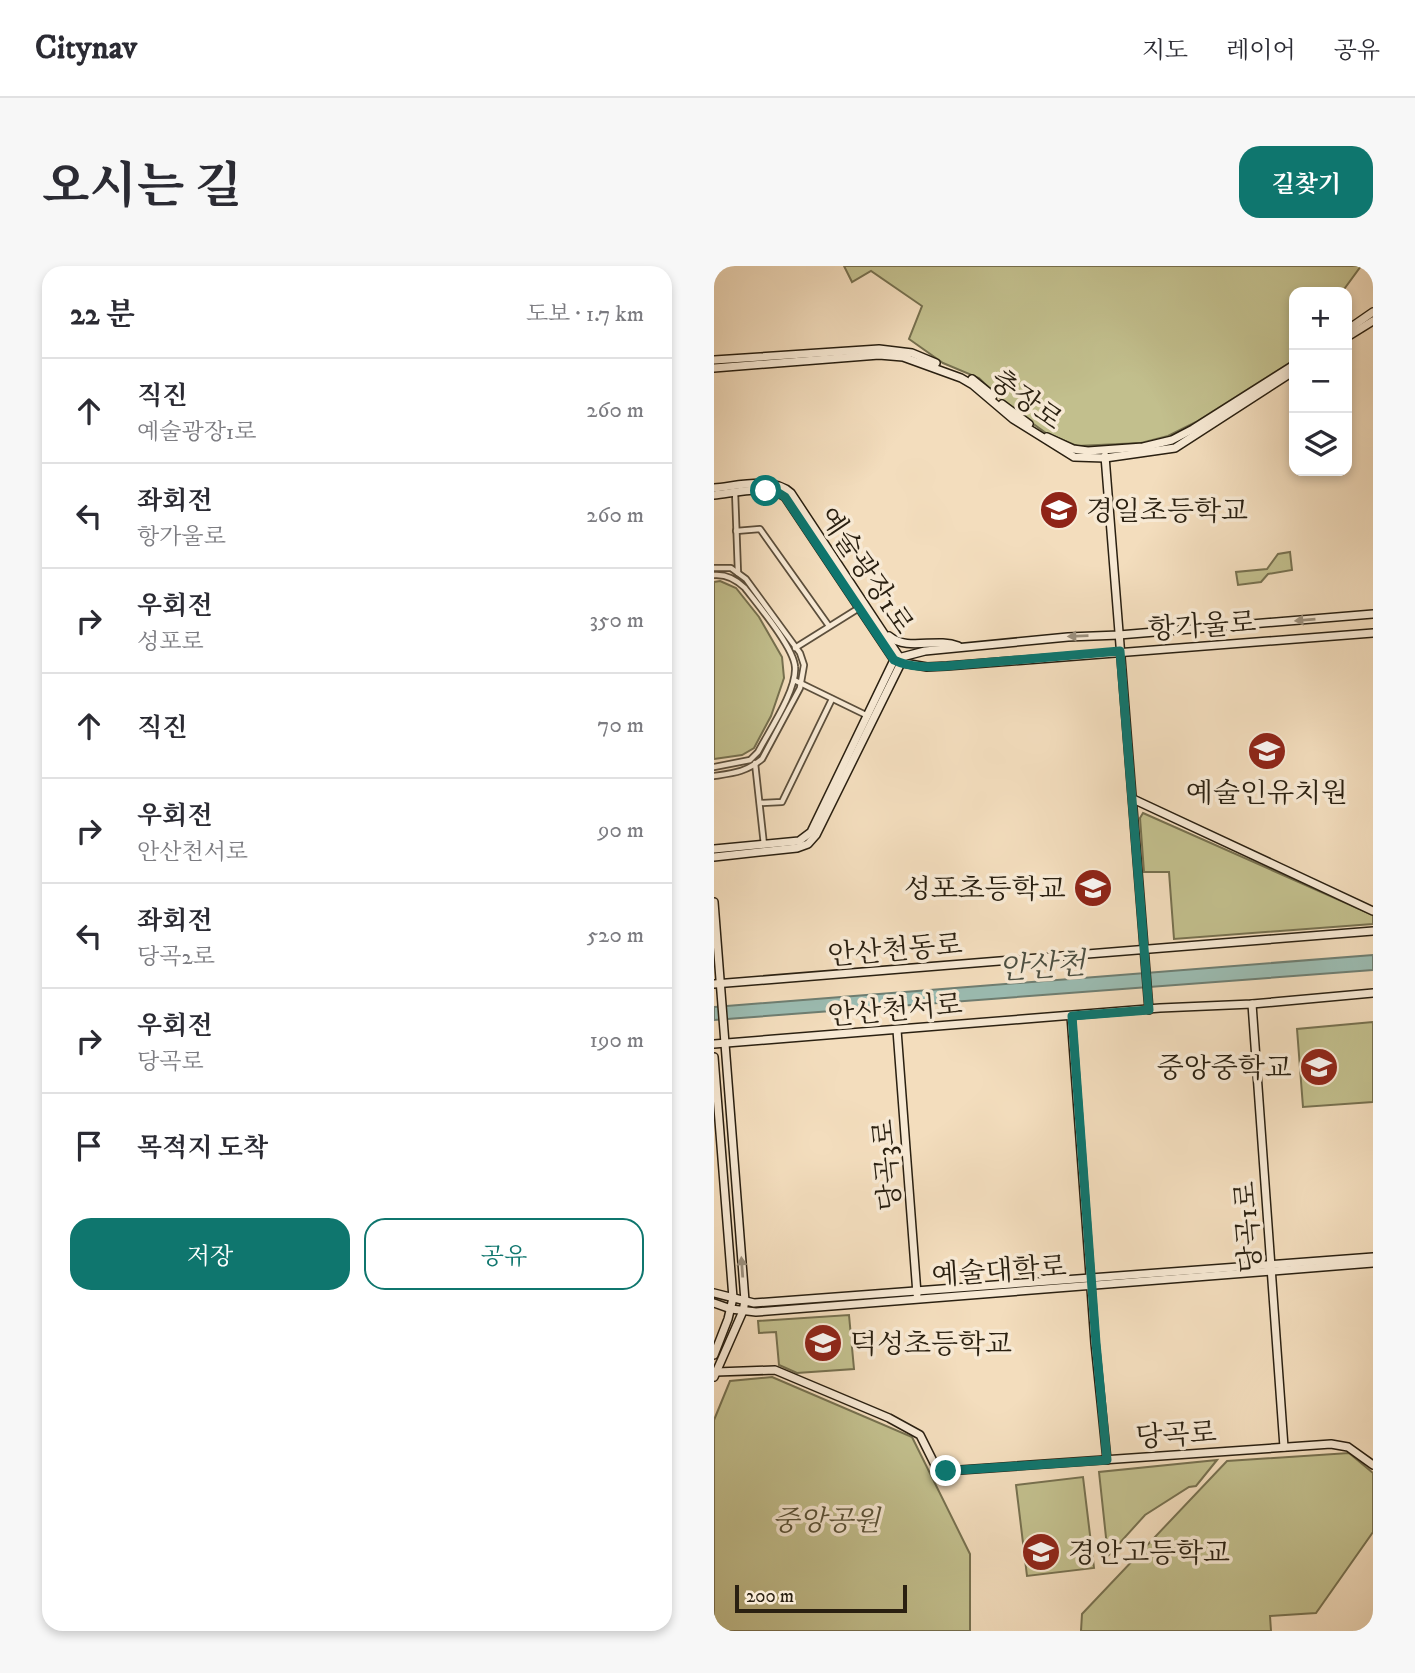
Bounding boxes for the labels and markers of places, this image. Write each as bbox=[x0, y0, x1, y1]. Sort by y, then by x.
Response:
school or university icon: 경일초등학교 bbox=[1038, 489, 1080, 531]
place label: 경일초등학교 bbox=[1086, 494, 1248, 529]
school or university icon: 예술인유치원 bbox=[1246, 730, 1288, 772]
place label: 예술인유치원 bbox=[1186, 776, 1348, 811]
school or university icon: 성포초등학교 bbox=[1072, 867, 1114, 909]
place label: 성포초등학교 bbox=[904, 872, 1066, 907]
school or university icon: 중앙중학교 bbox=[1298, 1046, 1340, 1088]
place label: 중앙중학교 bbox=[1157, 1051, 1292, 1086]
school or university icon: 덕성초등학교 bbox=[802, 1322, 844, 1364]
place label: 덕성초등학교 bbox=[850, 1327, 1012, 1362]
school or university icon: 경안고등학교 bbox=[1020, 1531, 1062, 1573]
place label: 경안고등학교 bbox=[1068, 1536, 1230, 1571]

